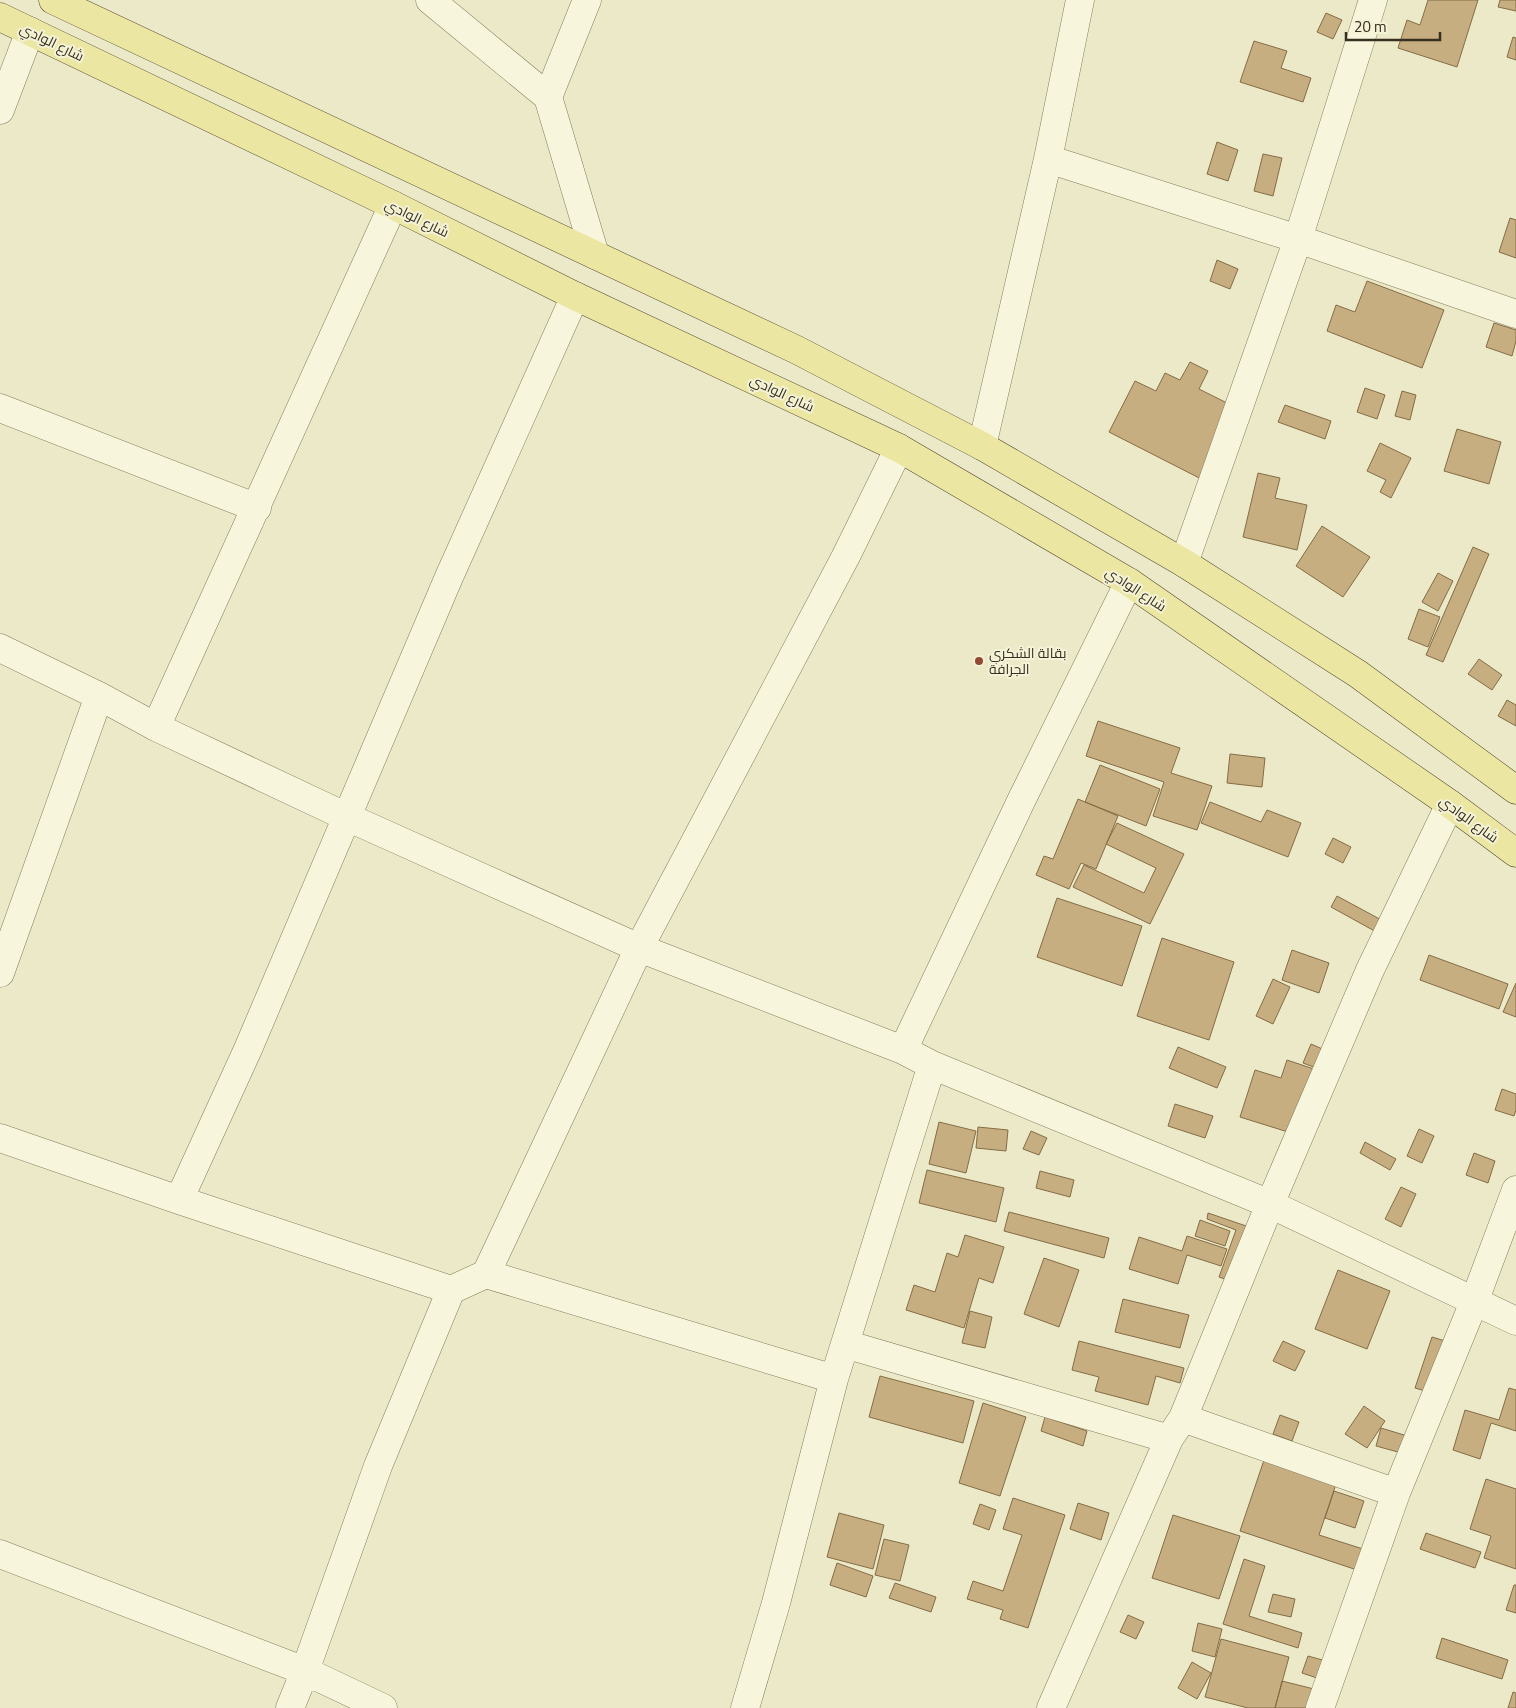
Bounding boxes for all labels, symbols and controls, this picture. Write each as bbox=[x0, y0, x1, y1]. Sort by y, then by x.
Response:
scale bar bbox=[1346, 10, 1440, 42]
text: 20 m bbox=[1354, 12, 1387, 41]
street label: شارع الوادي bbox=[15, 15, 89, 69]
street label: شارع الوادي bbox=[380, 191, 454, 245]
street label: شارع الوادي bbox=[745, 367, 819, 419]
street label: شارع الوادي bbox=[1100, 559, 1172, 619]
place label: بقالة الشكري الجرافة bbox=[989, 640, 1066, 682]
marker: بقالة الشكري الجرافة bbox=[973, 655, 985, 667]
street label: شارع الوادي bbox=[1433, 788, 1505, 850]

